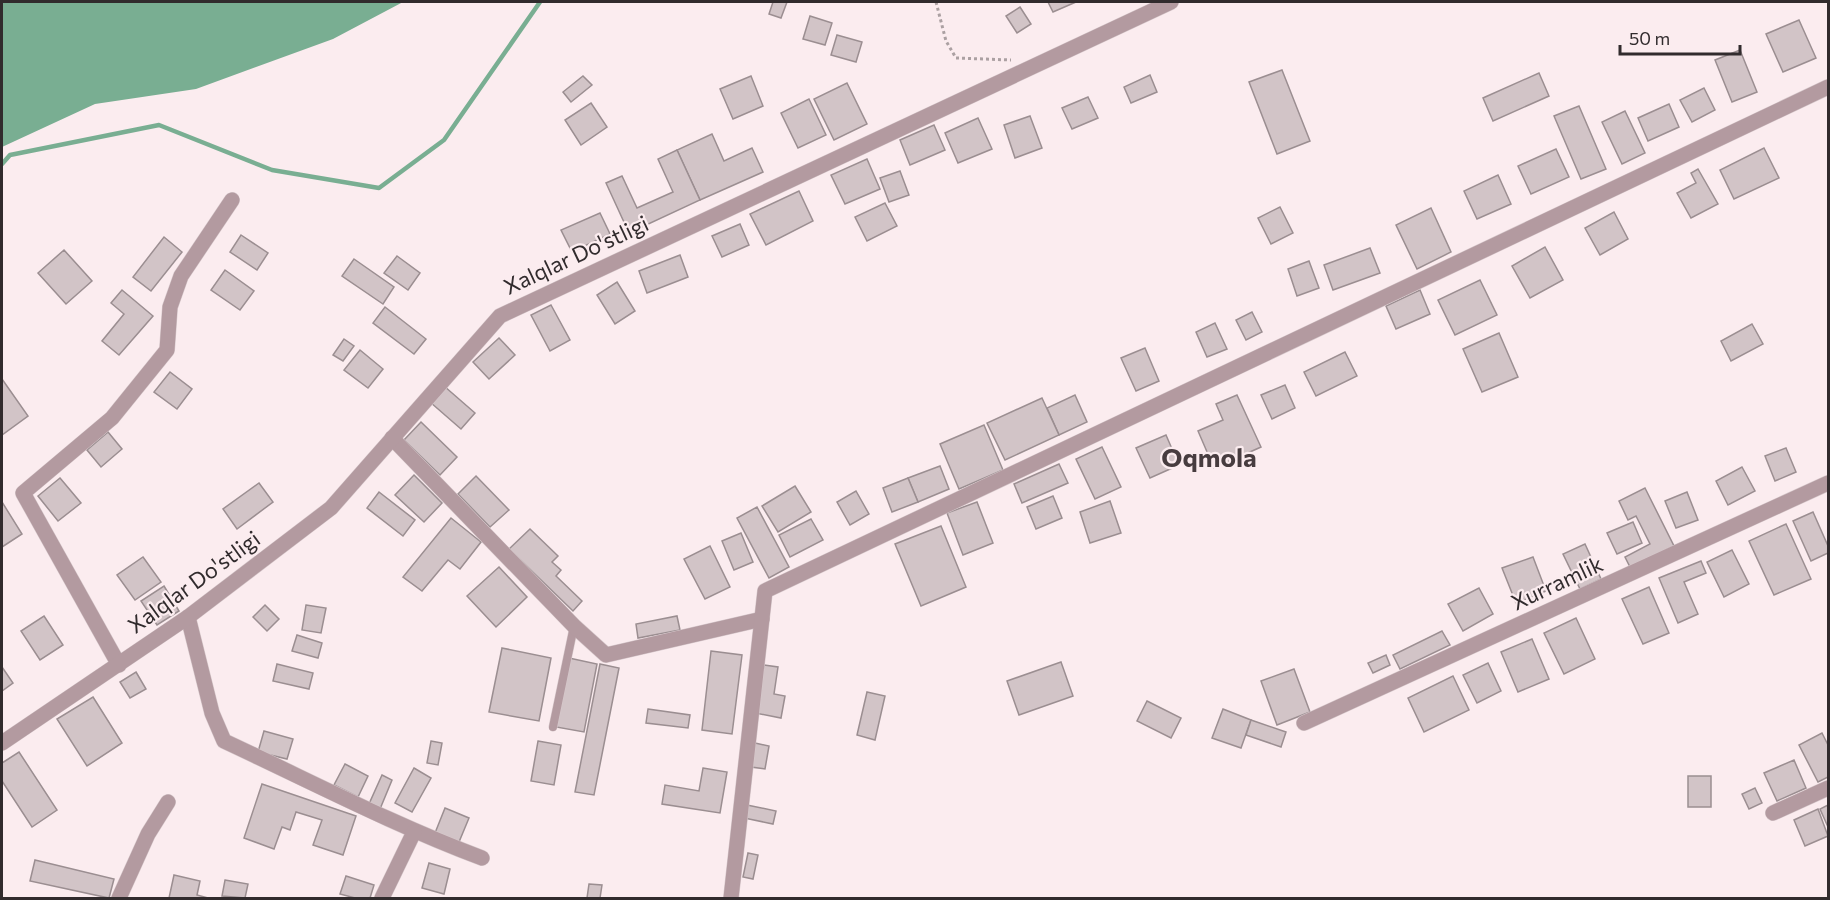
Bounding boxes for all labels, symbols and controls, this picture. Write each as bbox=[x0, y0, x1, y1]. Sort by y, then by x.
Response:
scale bar bbox=[1620, 18, 1740, 56]
text: 50 m bbox=[1629, 27, 1670, 49]
street label: Xalqlar Do'stligi bbox=[499, 209, 652, 300]
district label: Oqmola bbox=[1161, 441, 1257, 472]
street label: Xalqlar Do'stligi bbox=[122, 525, 265, 639]
street label: Xurramlik bbox=[1507, 550, 1607, 616]

